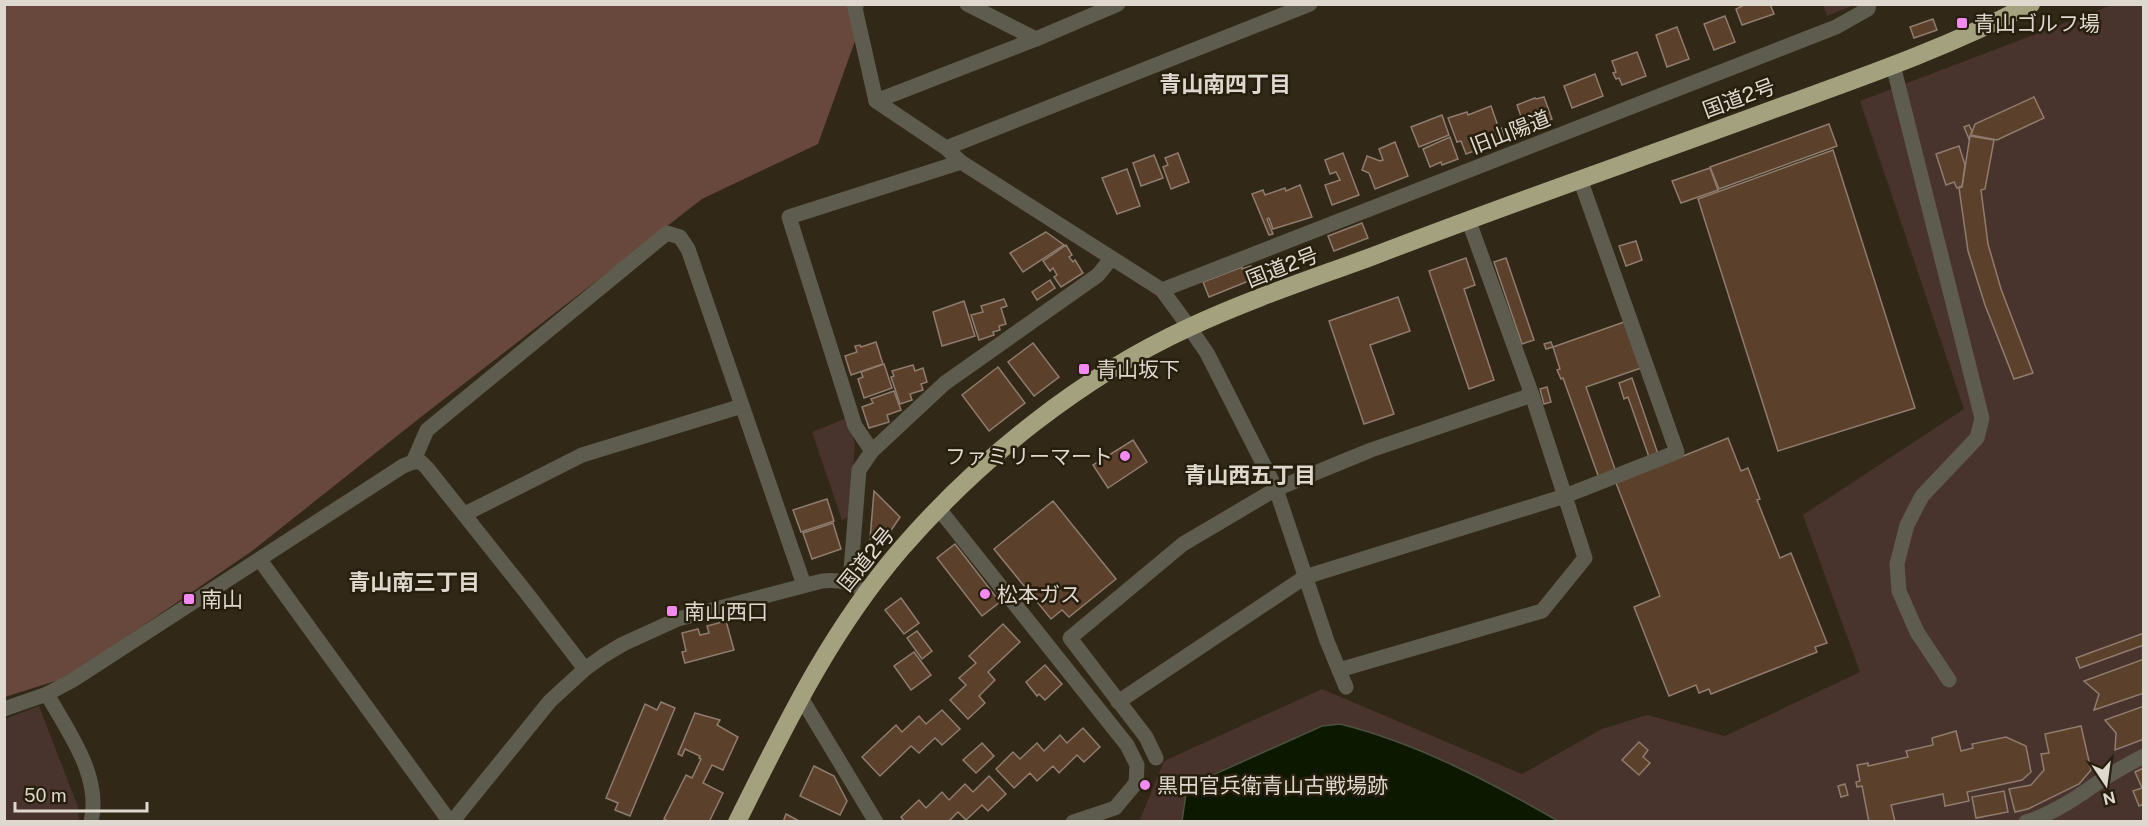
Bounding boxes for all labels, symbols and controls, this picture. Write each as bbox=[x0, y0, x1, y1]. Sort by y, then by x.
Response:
place label: 青山ゴルフ場 bbox=[1974, 11, 2100, 36]
marker: 青山ゴルフ場 bbox=[1955, 16, 1969, 30]
district label: 青山南四丁目 bbox=[1159, 71, 1291, 97]
street label: 国道2号 bbox=[1699, 73, 1779, 123]
street label: 旧山陽道 bbox=[1466, 105, 1554, 159]
street label: 国道2号 bbox=[1242, 242, 1322, 292]
place label: 青山坂下 bbox=[1096, 357, 1180, 382]
marker: 青山坂下 bbox=[1077, 362, 1091, 376]
place label: ファミリーマート bbox=[945, 444, 1113, 469]
marker: ファミリーマート bbox=[1118, 449, 1132, 463]
district label: 青山西五丁目 bbox=[1184, 462, 1316, 488]
street label: 国道2号 bbox=[833, 522, 899, 596]
district label: 青山南三丁目 bbox=[348, 569, 480, 595]
place label: 松本ガス bbox=[997, 582, 1081, 607]
place label: 南山 bbox=[201, 587, 243, 612]
marker: 松本ガス bbox=[978, 587, 992, 601]
marker: 南山 bbox=[182, 592, 196, 606]
place label: 南山西口 bbox=[684, 599, 768, 624]
marker: 南山西口 bbox=[665, 604, 679, 618]
north arrow bbox=[2076, 754, 2136, 814]
place label: 黒田官兵衛青山古戦場跡 bbox=[1157, 773, 1388, 798]
scale bar bbox=[15, 775, 147, 813]
marker: 黒田官兵衛青山古戦場跡 bbox=[1138, 778, 1152, 792]
text: 50 m bbox=[24, 785, 67, 806]
text: N bbox=[2101, 787, 2117, 809]

